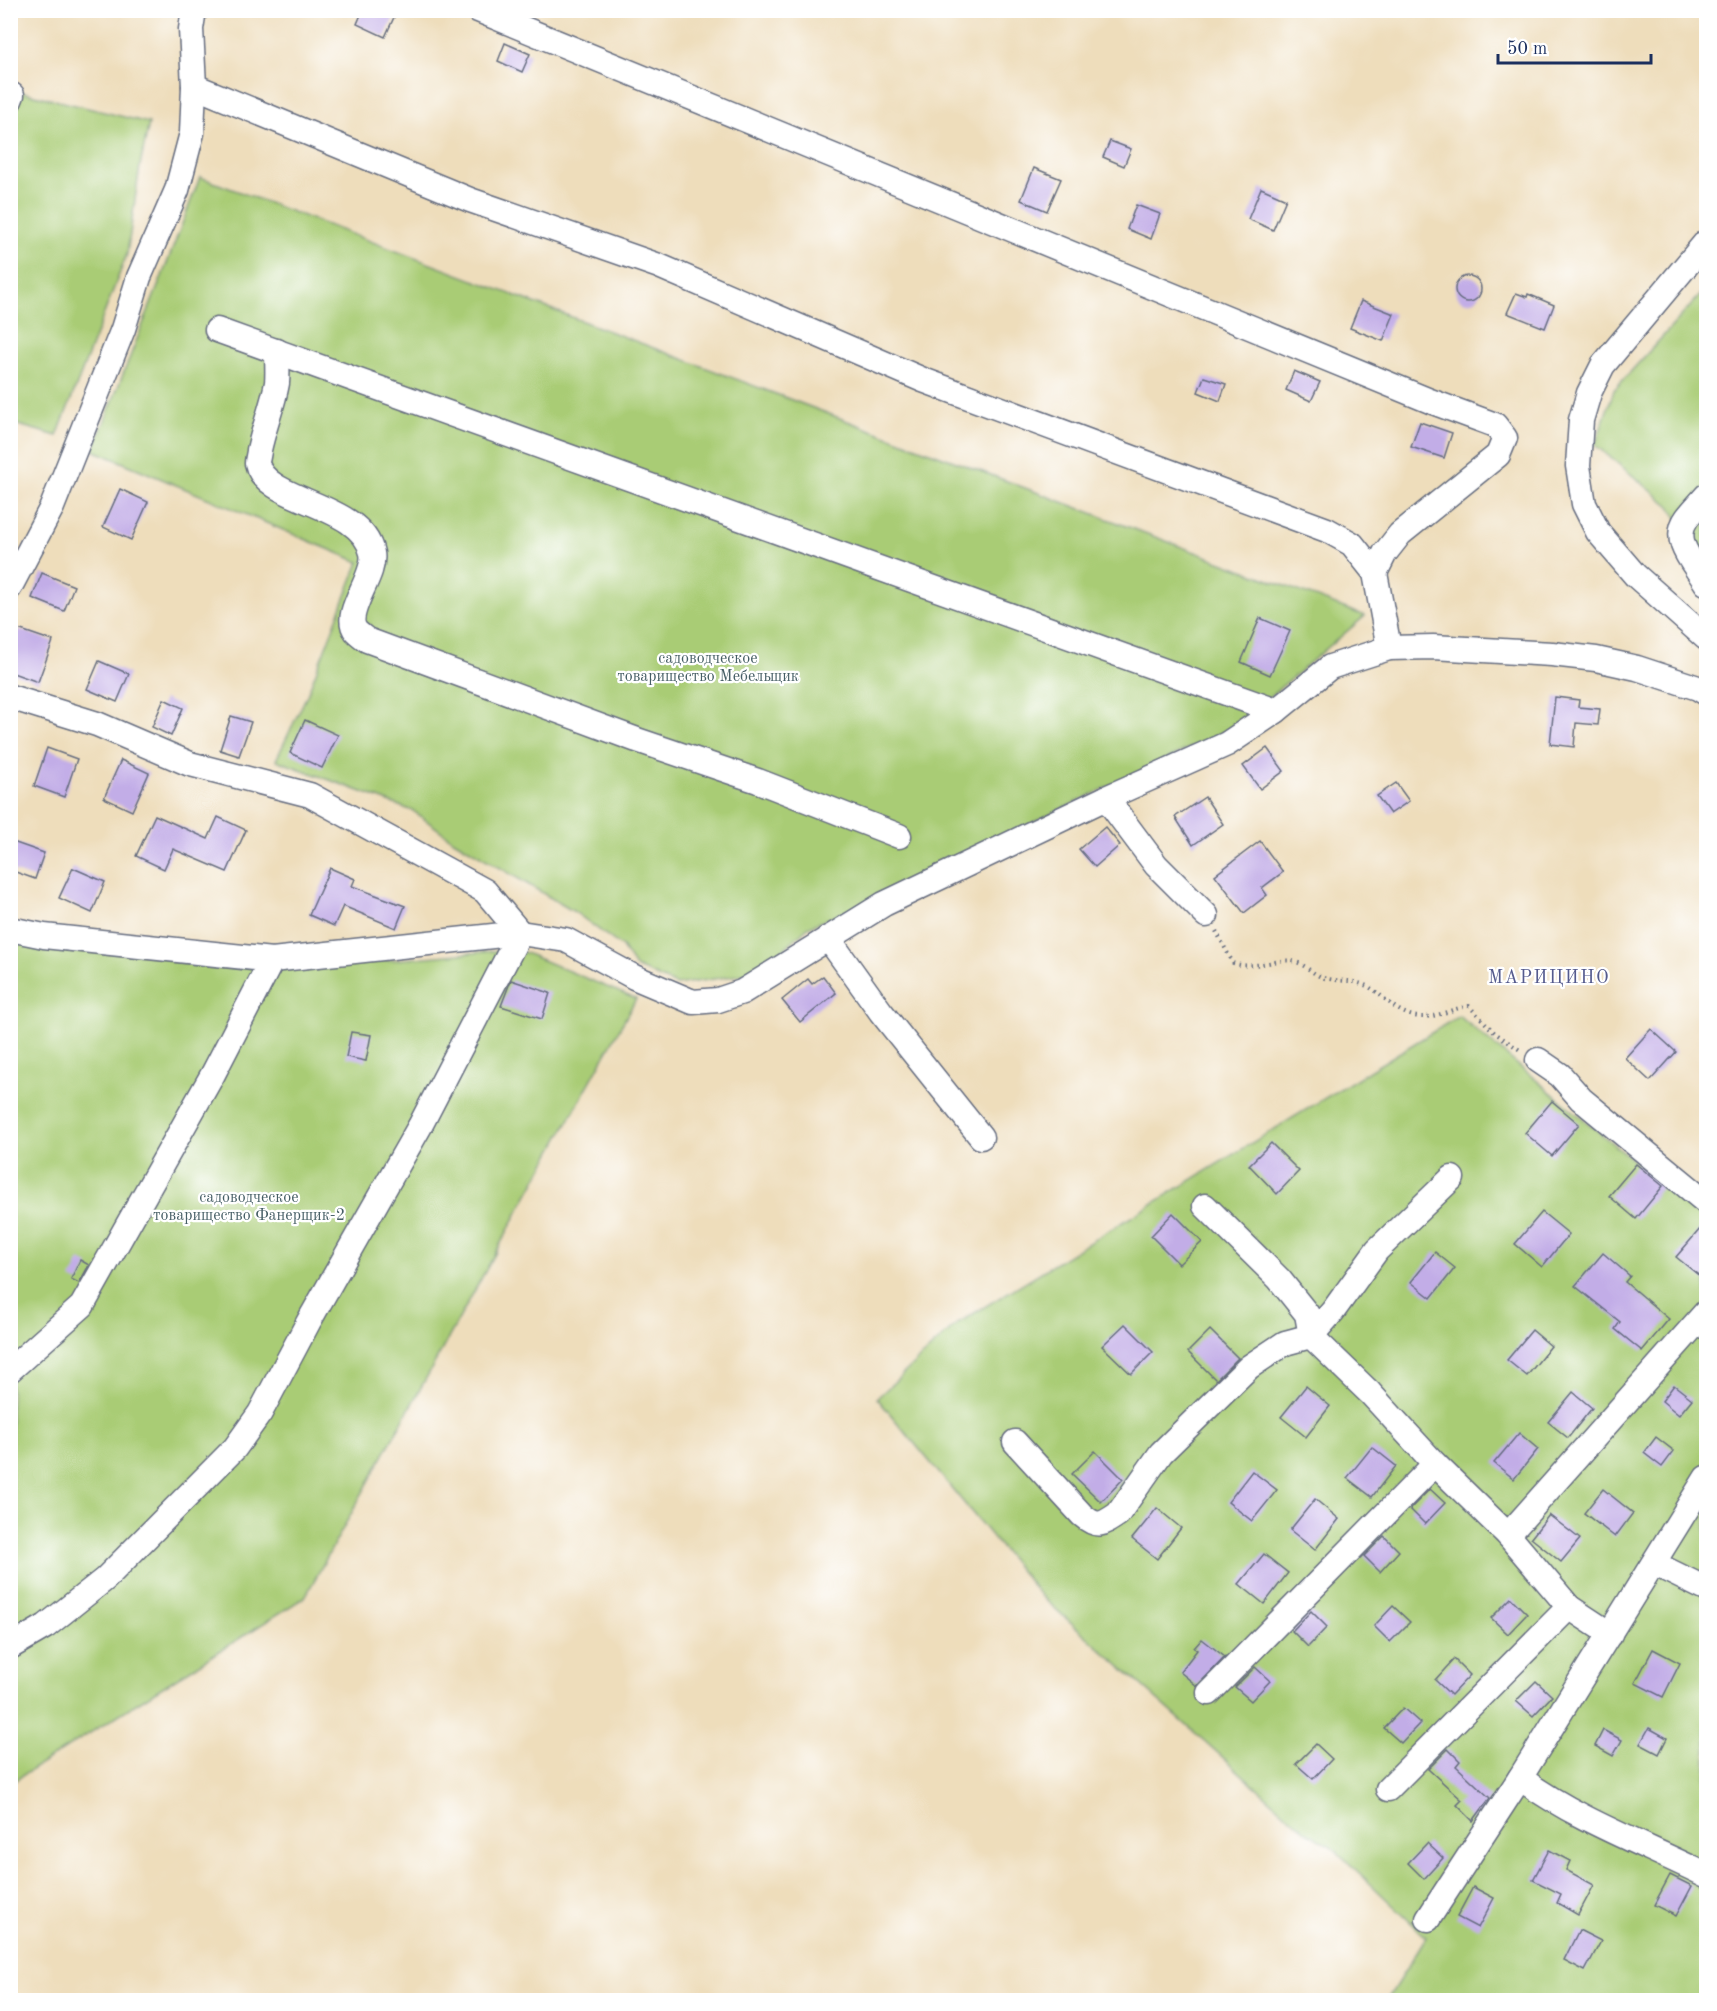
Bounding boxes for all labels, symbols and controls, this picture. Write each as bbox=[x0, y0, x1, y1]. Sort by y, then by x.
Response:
scale bar bbox=[1498, 27, 1651, 65]
text: 50 m bbox=[1507, 40, 1547, 58]
park label: садоводческое товарищество Мебельщик bbox=[617, 651, 799, 685]
district label: МАРИЦИНО bbox=[1488, 969, 1610, 987]
park label: садоводческое товарищество Фанерщик-2 bbox=[153, 1190, 345, 1224]

